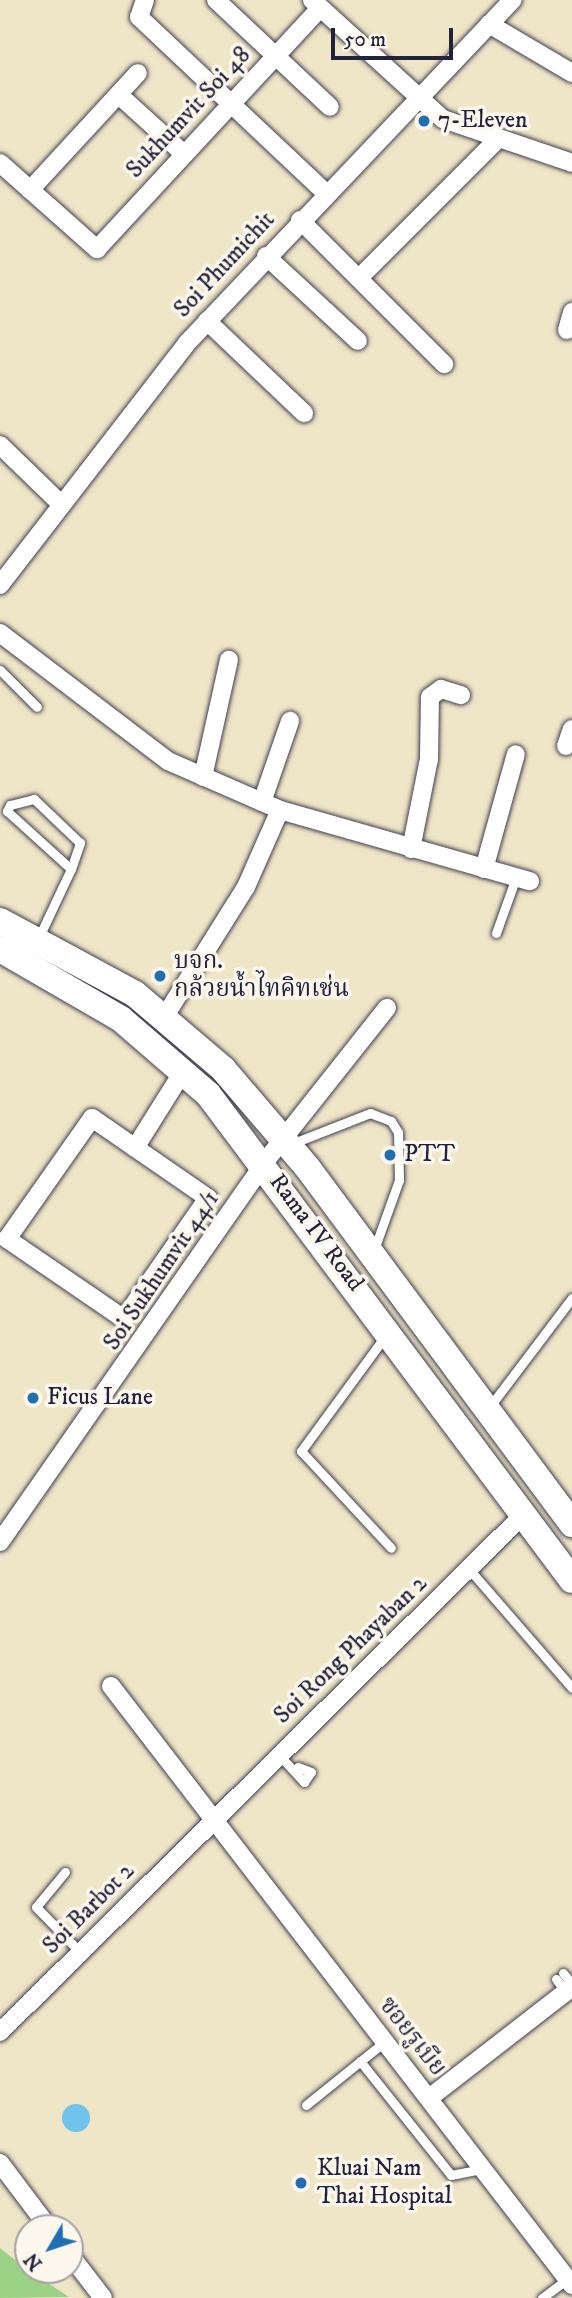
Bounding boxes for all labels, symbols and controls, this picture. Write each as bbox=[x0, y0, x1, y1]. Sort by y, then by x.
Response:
scale bar bbox=[334, 14, 456, 58]
text: 50 m bbox=[344, 27, 386, 53]
street label: Sukhumvit Soi 48 bbox=[121, 41, 257, 185]
place label: 7-Eleven bbox=[438, 107, 527, 135]
marker: 7-Eleven bbox=[416, 113, 432, 129]
street label: Soi Phumichit bbox=[169, 206, 281, 324]
place label: บจก. กล้วยน้ำไทคิทเช่น bbox=[174, 948, 349, 1004]
marker: บจก. กล้วยน้ำไทคิทเช่น bbox=[152, 968, 168, 984]
place label: PTT bbox=[404, 1141, 455, 1169]
marker: PTT bbox=[382, 1147, 398, 1163]
street label: Rama IV Road bbox=[263, 1169, 369, 1297]
street label: Soi Sukhumvit 44/1 bbox=[98, 1186, 226, 1356]
place label: Ficus Lane bbox=[47, 1384, 153, 1412]
marker: Ficus Lane bbox=[25, 1390, 41, 1406]
street label: Soi Rong Phayaban 2 bbox=[269, 1570, 433, 1730]
street label: Soi Barbot 2 bbox=[37, 1857, 141, 1961]
street label: ซอยรูเบีย bbox=[372, 1992, 452, 2082]
place label: Kluai Nam Thai Hospital bbox=[317, 2155, 452, 2211]
marker: Kluai Nam Thai Hospital bbox=[291, 2173, 311, 2193]
north arrow bbox=[14, 2214, 84, 2284]
text: N bbox=[20, 2248, 48, 2275]

